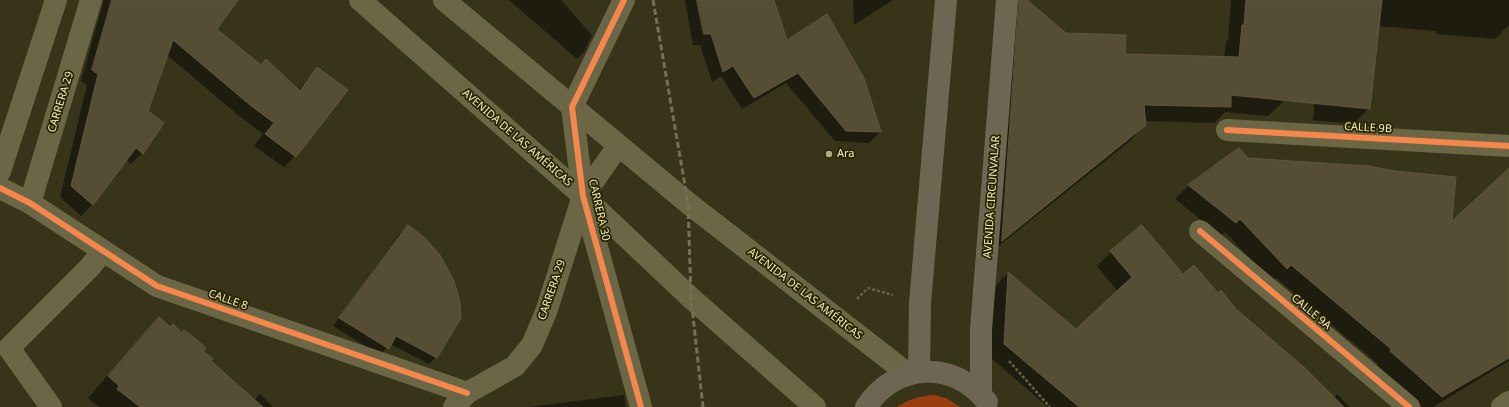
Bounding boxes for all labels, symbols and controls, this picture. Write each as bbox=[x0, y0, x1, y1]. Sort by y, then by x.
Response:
street label: CARRERA 29 bbox=[45, 70, 77, 134]
street label: AVENIDA DE LAS AMÉRICAS bbox=[459, 87, 575, 189]
street label: CALLE 9B bbox=[1344, 120, 1392, 136]
street label: AVENIDA CIRCUNVALAR bbox=[981, 135, 1003, 259]
place label: Ara bbox=[837, 147, 855, 161]
marker: Ara bbox=[824, 149, 834, 159]
street label: CARRERA 30 bbox=[585, 178, 613, 242]
street label: AVENIDA DE LAS AMÉRICAS bbox=[745, 245, 865, 343]
street label: CARRERA 29 bbox=[535, 258, 569, 322]
street label: CALLE 8 bbox=[207, 287, 249, 313]
street label: CALLE 9A bbox=[1288, 292, 1334, 332]

